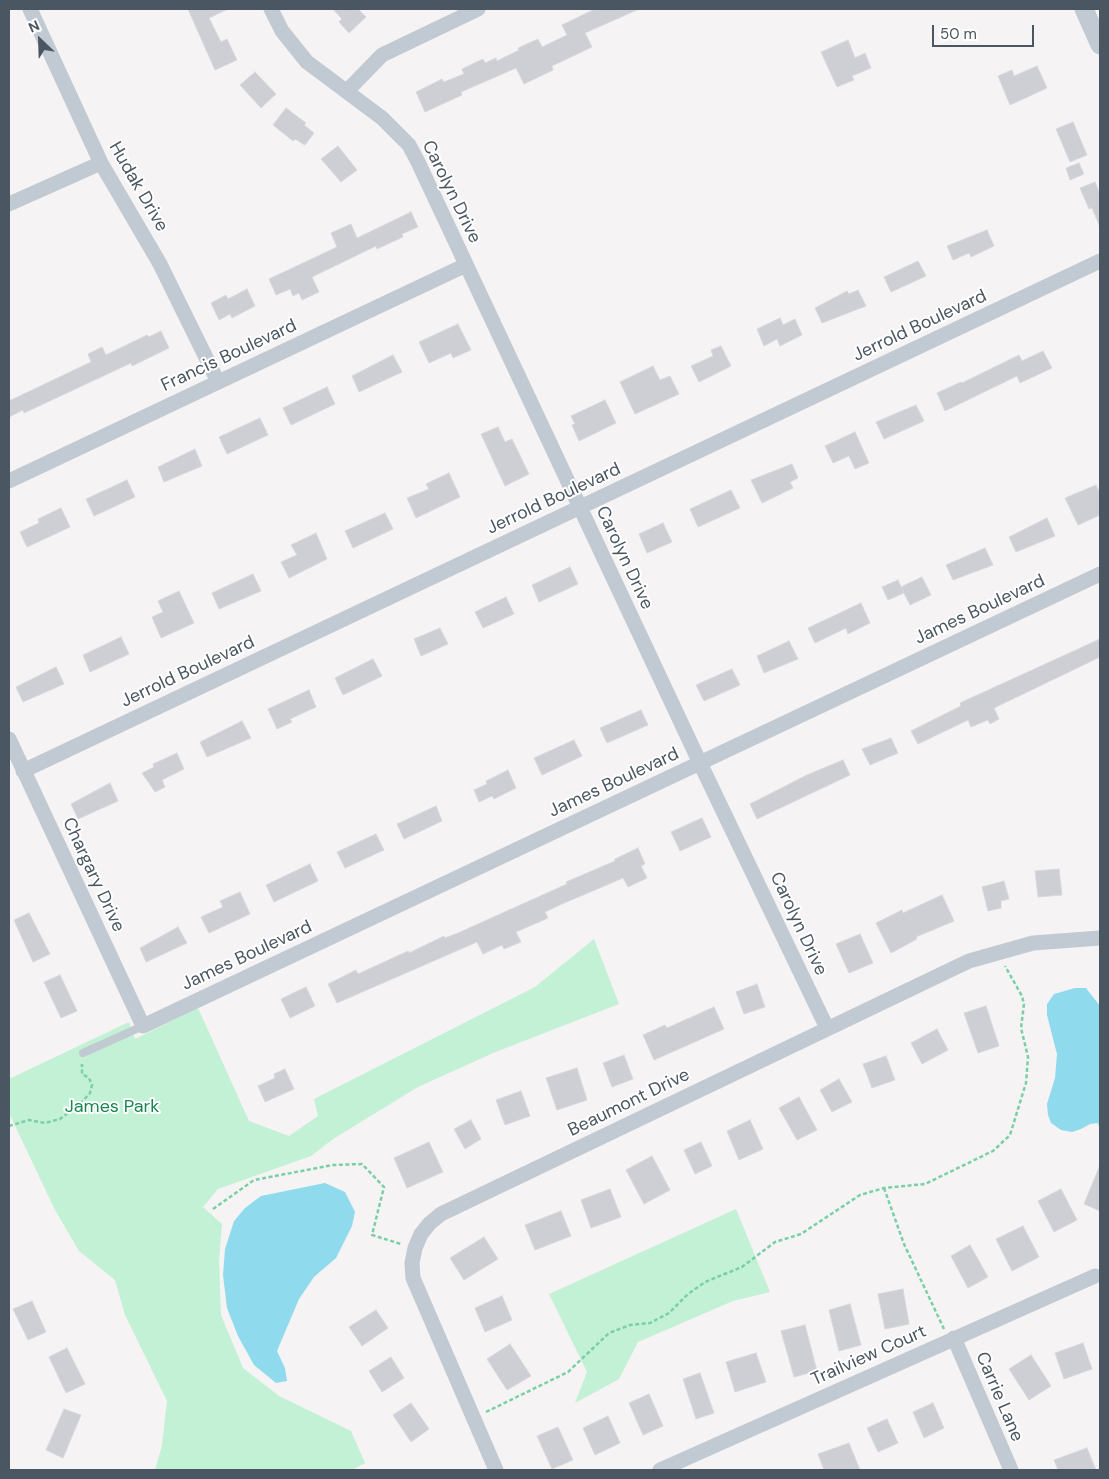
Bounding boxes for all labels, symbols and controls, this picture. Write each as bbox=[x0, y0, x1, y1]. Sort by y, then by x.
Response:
north arrow bbox=[15, 15, 65, 65]
scale bar bbox=[934, 15, 1036, 47]
text: N bbox=[26, 16, 42, 37]
text: 50 m bbox=[940, 24, 977, 44]
street label: Carolyn Drive bbox=[417, 137, 485, 247]
street label: Hudak Drive bbox=[104, 138, 172, 236]
street label: Jerrold Boulevard bbox=[850, 286, 990, 366]
street label: Francis Boulevard bbox=[158, 315, 300, 397]
street label: Jerrold Boulevard bbox=[484, 459, 624, 539]
street label: Carolyn Drive bbox=[591, 503, 657, 613]
street label: James Boulevard bbox=[912, 570, 1048, 650]
street label: Jerrold Boulevard bbox=[118, 632, 258, 712]
street label: James Boulevard bbox=[546, 743, 682, 823]
street label: Chargary Drive bbox=[57, 815, 129, 935]
street label: Carolyn Drive bbox=[765, 869, 831, 979]
street label: James Boulevard bbox=[179, 916, 315, 996]
street label: Beaumont Drive bbox=[565, 1064, 693, 1142]
park label: James Park bbox=[65, 1096, 159, 1118]
street label: Trailview Court bbox=[808, 1321, 930, 1391]
street label: Carrie Lane bbox=[970, 1349, 1028, 1445]

